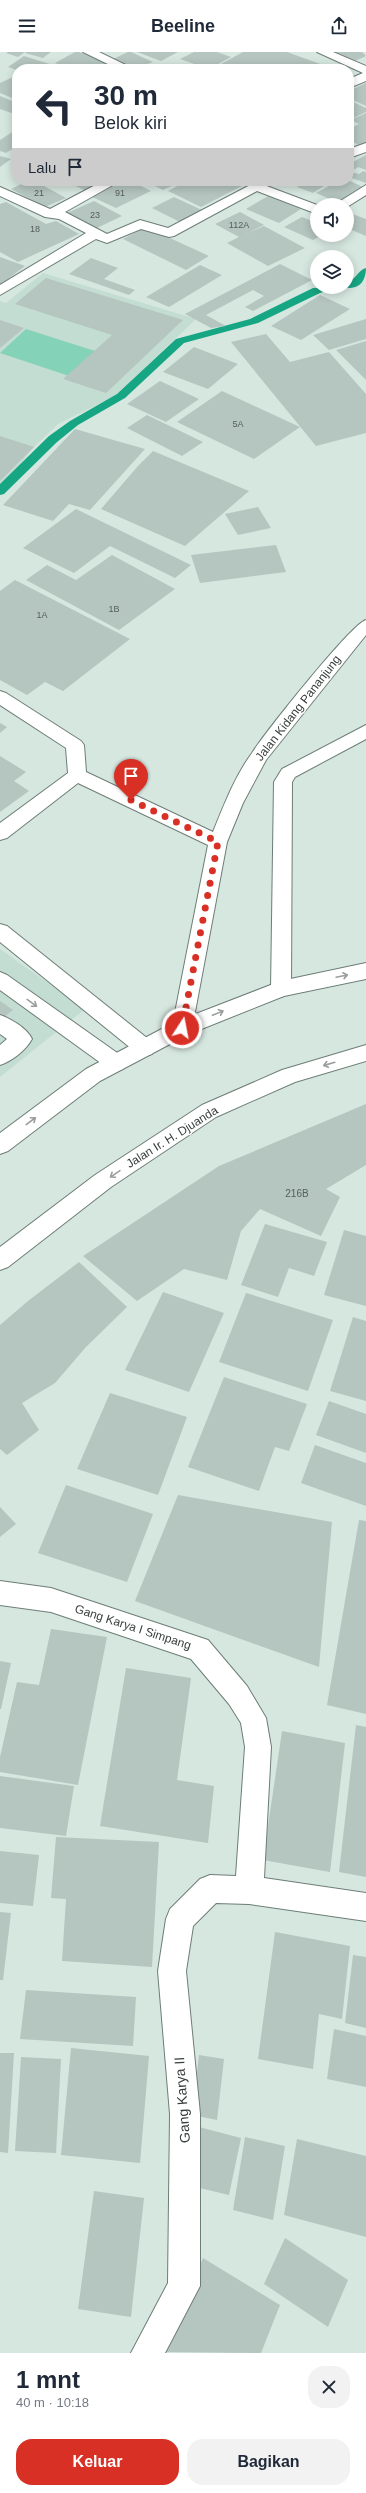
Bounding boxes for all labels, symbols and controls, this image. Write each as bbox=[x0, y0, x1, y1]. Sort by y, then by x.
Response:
icon: menu bbox=[16, 15, 38, 37]
icon: share bbox=[328, 15, 350, 37]
text: Beeline bbox=[151, 16, 215, 36]
icon: left bbox=[28, 80, 80, 132]
text: 30 m bbox=[94, 80, 158, 111]
text: Belok kiri bbox=[94, 113, 167, 133]
icon: arrive bbox=[64, 156, 86, 178]
text: Lalu bbox=[28, 159, 56, 176]
house number: 21 bbox=[34, 188, 44, 198]
house number: 91 bbox=[115, 188, 125, 198]
map controls bbox=[310, 198, 354, 294]
button: sound bbox=[310, 198, 354, 242]
house number: 23 bbox=[90, 210, 100, 220]
house number: 112A bbox=[229, 220, 249, 230]
house number: 18 bbox=[30, 224, 40, 234]
button: layers bbox=[310, 250, 354, 294]
house number: 5A bbox=[232, 419, 244, 429]
house number: 1B bbox=[108, 604, 120, 614]
house number: 1A bbox=[36, 610, 48, 620]
street label: Jalan Kidang Pananjung bbox=[252, 652, 344, 764]
pin bbox=[114, 759, 148, 800]
icon: arrive bbox=[120, 765, 142, 787]
one-way arrow bbox=[335, 972, 348, 980]
one-way arrow bbox=[26, 999, 37, 1007]
position arrow bbox=[161, 1007, 203, 1049]
one-way arrow bbox=[212, 1009, 224, 1017]
one-way arrow bbox=[322, 1061, 335, 1068]
street label: Jalan Ir. H. Djuanda bbox=[124, 1103, 221, 1171]
one-way arrow bbox=[26, 1117, 37, 1126]
one-way arrow bbox=[109, 1170, 120, 1178]
house number: 216B bbox=[285, 1188, 309, 1199]
street label: Gang Karya I Simpang bbox=[73, 1602, 193, 1652]
street label: Gang Karya II bbox=[171, 2056, 193, 2144]
text: 1 mnt bbox=[16, 2366, 80, 2393]
button: close bbox=[308, 2366, 350, 2408]
text: 40 m · 10:18 bbox=[16, 2395, 89, 2410]
button: Keluar bbox=[16, 2439, 179, 2485]
button: Bagikan bbox=[187, 2439, 350, 2485]

